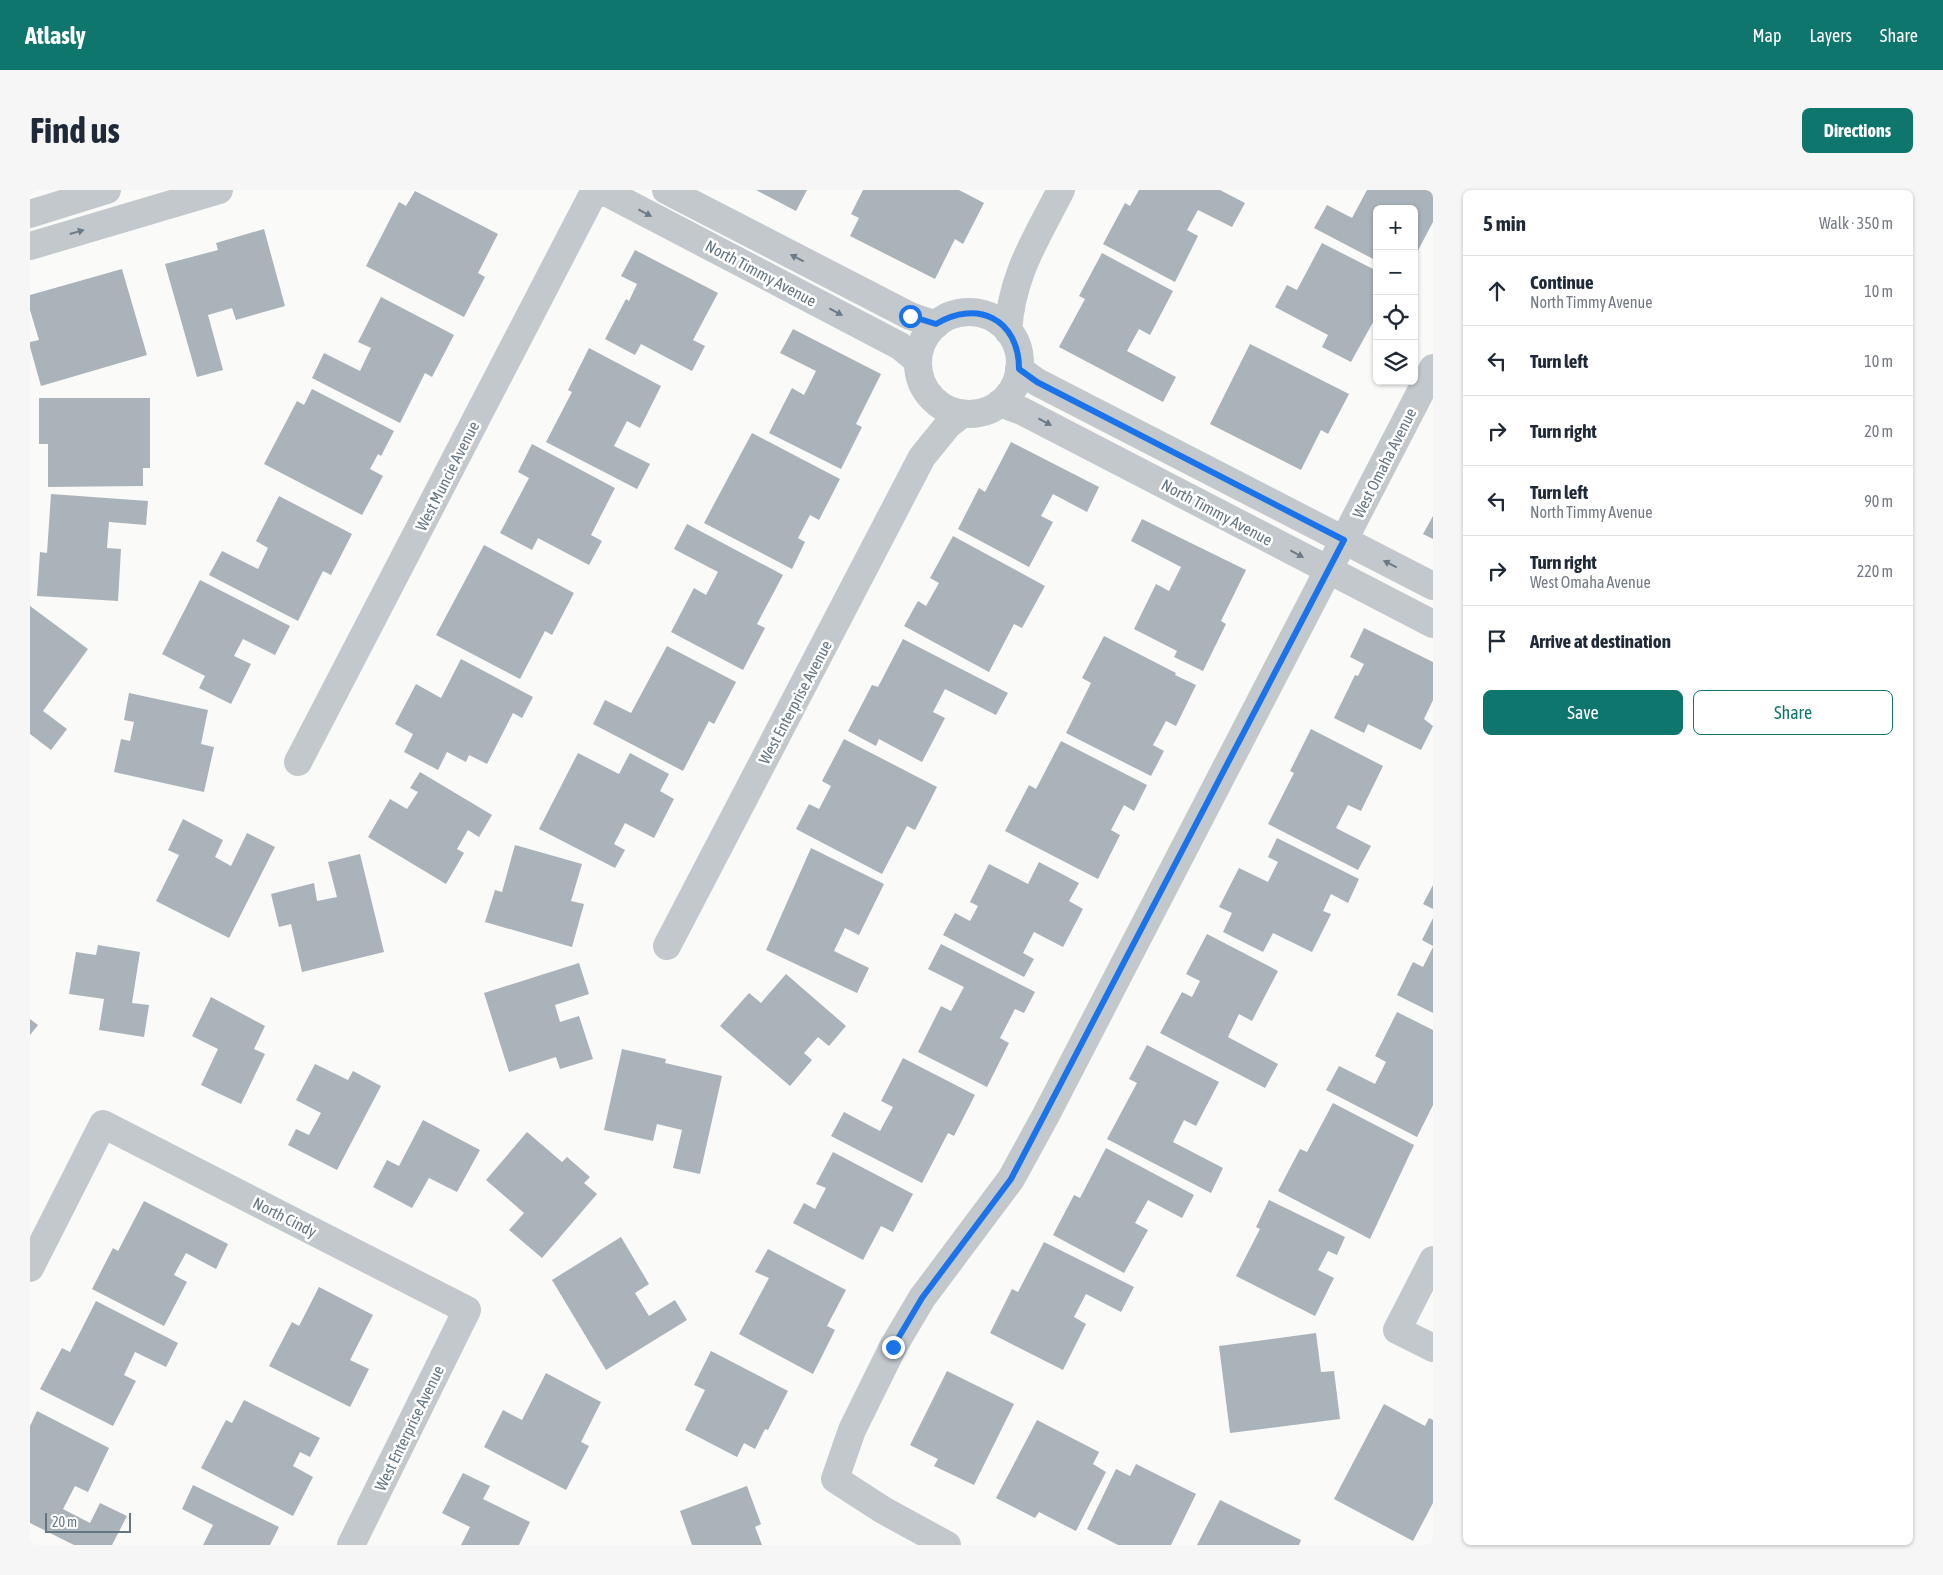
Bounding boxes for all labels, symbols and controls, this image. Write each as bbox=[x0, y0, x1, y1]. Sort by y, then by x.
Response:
text: Atlasly bbox=[25, 22, 86, 49]
text: Map bbox=[1752, 25, 1781, 46]
text: Layers bbox=[1809, 25, 1852, 46]
text: Share bbox=[1880, 25, 1918, 46]
button: Directions bbox=[1802, 108, 1913, 153]
text: Find us bbox=[30, 110, 120, 150]
map controls bbox=[1373, 205, 1418, 385]
button: + bbox=[1373, 205, 1418, 250]
one-way arrow bbox=[638, 209, 653, 217]
text: 5 min bbox=[1483, 211, 1526, 235]
text: Walk · 350 m bbox=[1819, 214, 1893, 232]
one-way arrow bbox=[69, 227, 84, 235]
street label: North Timmy Avenue bbox=[702, 236, 819, 311]
button: − bbox=[1373, 250, 1418, 295]
one-way arrow bbox=[790, 254, 805, 262]
text: Continue bbox=[1530, 271, 1594, 293]
icon: ahead bbox=[1483, 277, 1511, 305]
text: 10 m bbox=[1864, 282, 1893, 300]
text: North Timmy Avenue bbox=[1530, 293, 1653, 311]
button: locate bbox=[1373, 295, 1418, 340]
route start bbox=[899, 305, 922, 328]
one-way arrow bbox=[829, 308, 843, 316]
button: layers bbox=[1373, 340, 1418, 385]
icon: left bbox=[1483, 347, 1511, 375]
text: Turn left bbox=[1530, 350, 1588, 372]
text: 10 m bbox=[1864, 352, 1893, 370]
street label: West Omaha Avenue bbox=[1349, 405, 1419, 521]
icon: right bbox=[1483, 417, 1511, 445]
street label: West Muncie Avenue bbox=[412, 418, 482, 534]
one-way arrow bbox=[1037, 418, 1052, 426]
text: Turn right bbox=[1530, 420, 1597, 442]
text: 20 m bbox=[1864, 422, 1893, 440]
street label: North Timmy Avenue bbox=[1158, 475, 1275, 550]
text: Turn left bbox=[1530, 481, 1588, 503]
icon: left bbox=[1483, 487, 1511, 515]
text: 90 m bbox=[1864, 492, 1893, 510]
text: North Timmy Avenue bbox=[1530, 503, 1653, 521]
one-way arrow bbox=[1290, 550, 1304, 558]
text: Turn right bbox=[1530, 551, 1597, 573]
icon: right bbox=[1483, 557, 1511, 585]
one-way arrow bbox=[1382, 560, 1397, 568]
text: 220 m bbox=[1857, 562, 1893, 580]
text: West Omaha Avenue bbox=[1530, 573, 1651, 591]
icon: arrive bbox=[1483, 627, 1511, 655]
text: Arrive at destination bbox=[1530, 630, 1671, 652]
street label: West Enterprise Avenue bbox=[755, 637, 836, 767]
button: Save bbox=[1483, 690, 1683, 735]
button: Share bbox=[1693, 690, 1893, 735]
street label: North Cindy bbox=[250, 1193, 320, 1242]
route end bbox=[882, 1336, 905, 1359]
street label: West Enterprise Avenue bbox=[371, 1362, 448, 1494]
scale bar bbox=[45, 1510, 131, 1533]
text: 20 m bbox=[52, 1514, 77, 1530]

